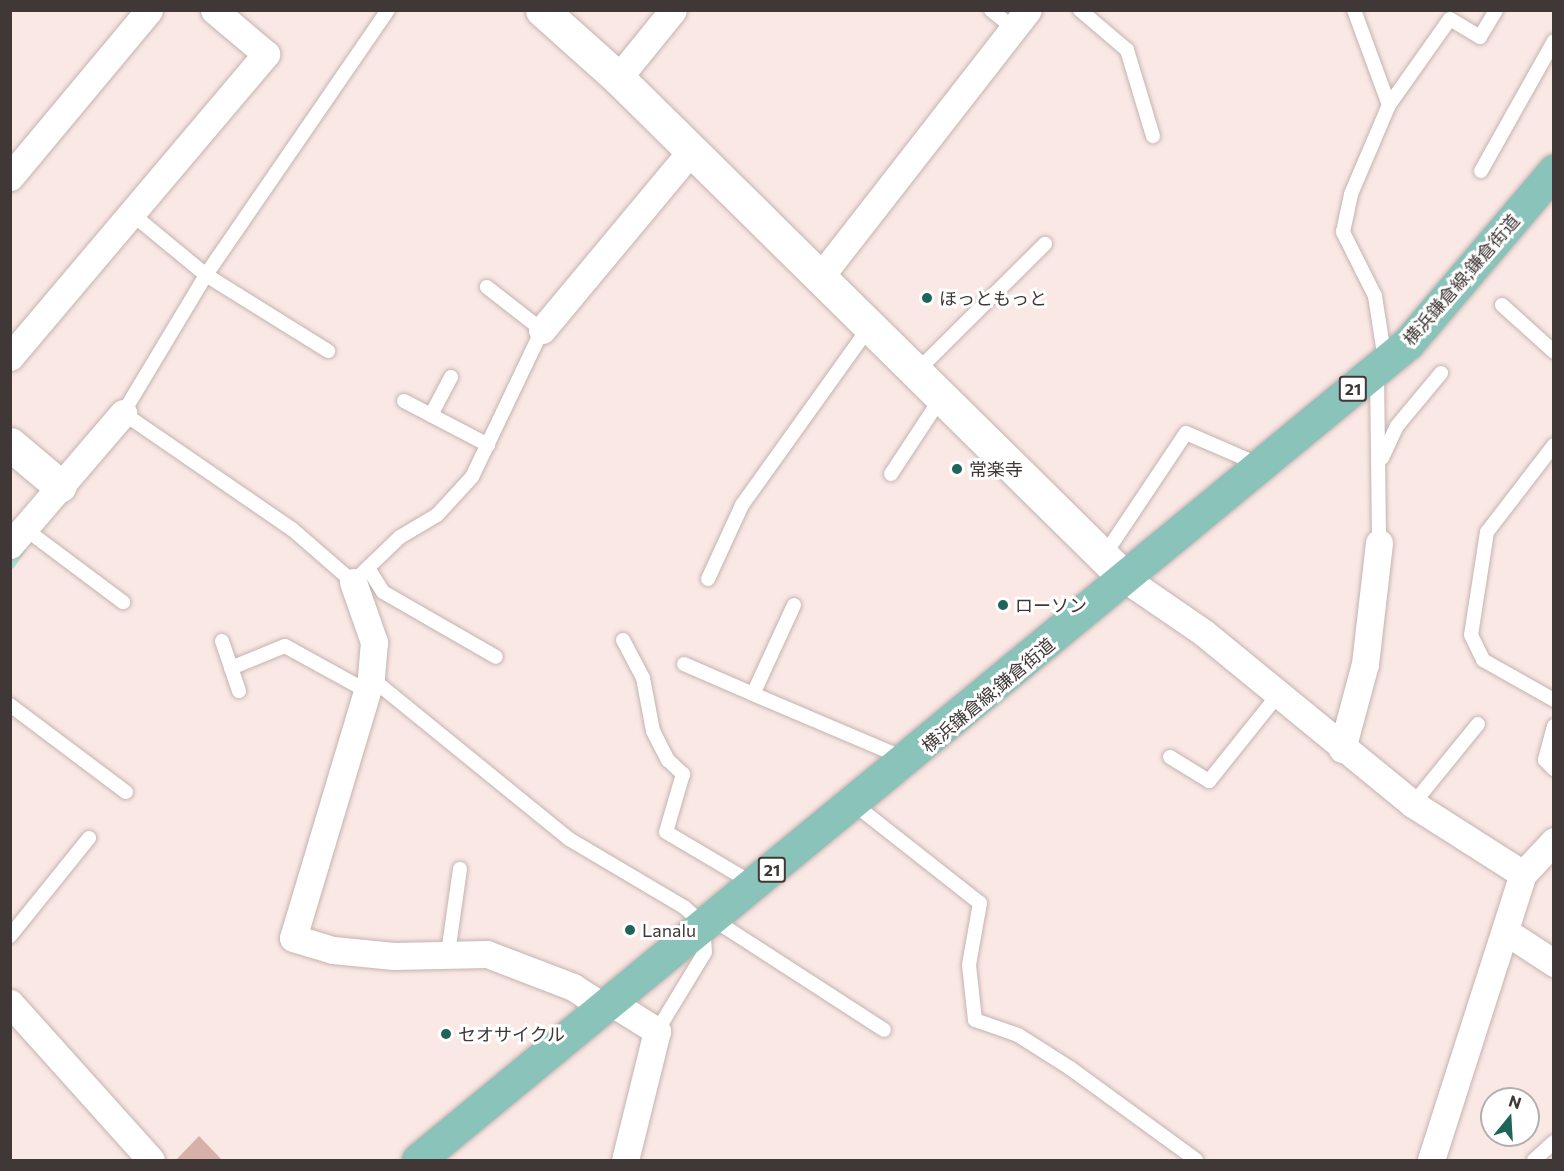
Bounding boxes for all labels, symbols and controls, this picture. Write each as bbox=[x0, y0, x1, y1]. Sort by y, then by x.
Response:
street label: 横浜鎌倉線;鎌倉街道 bbox=[1398, 210, 1524, 350]
place label: ほっともっと bbox=[939, 287, 1047, 309]
marker: ほっともっと bbox=[920, 291, 934, 305]
road number: 21 bbox=[1338, 376, 1368, 402]
place label: 常楽寺 bbox=[969, 458, 1023, 480]
marker: 常楽寺 bbox=[950, 462, 964, 476]
place label: ローソン bbox=[1015, 594, 1087, 616]
marker: ローソン bbox=[996, 598, 1010, 612]
street label: 横浜鎌倉線;鎌倉街道 bbox=[917, 633, 1059, 757]
road number: 21 bbox=[757, 857, 787, 883]
place label: Lanalu bbox=[642, 919, 696, 941]
marker: Lanalu bbox=[623, 923, 637, 937]
place label: セオサイクル bbox=[458, 1023, 566, 1045]
marker: セオサイクル bbox=[439, 1027, 453, 1041]
north arrow bbox=[1480, 1087, 1540, 1147]
text: N bbox=[1506, 1090, 1524, 1112]

